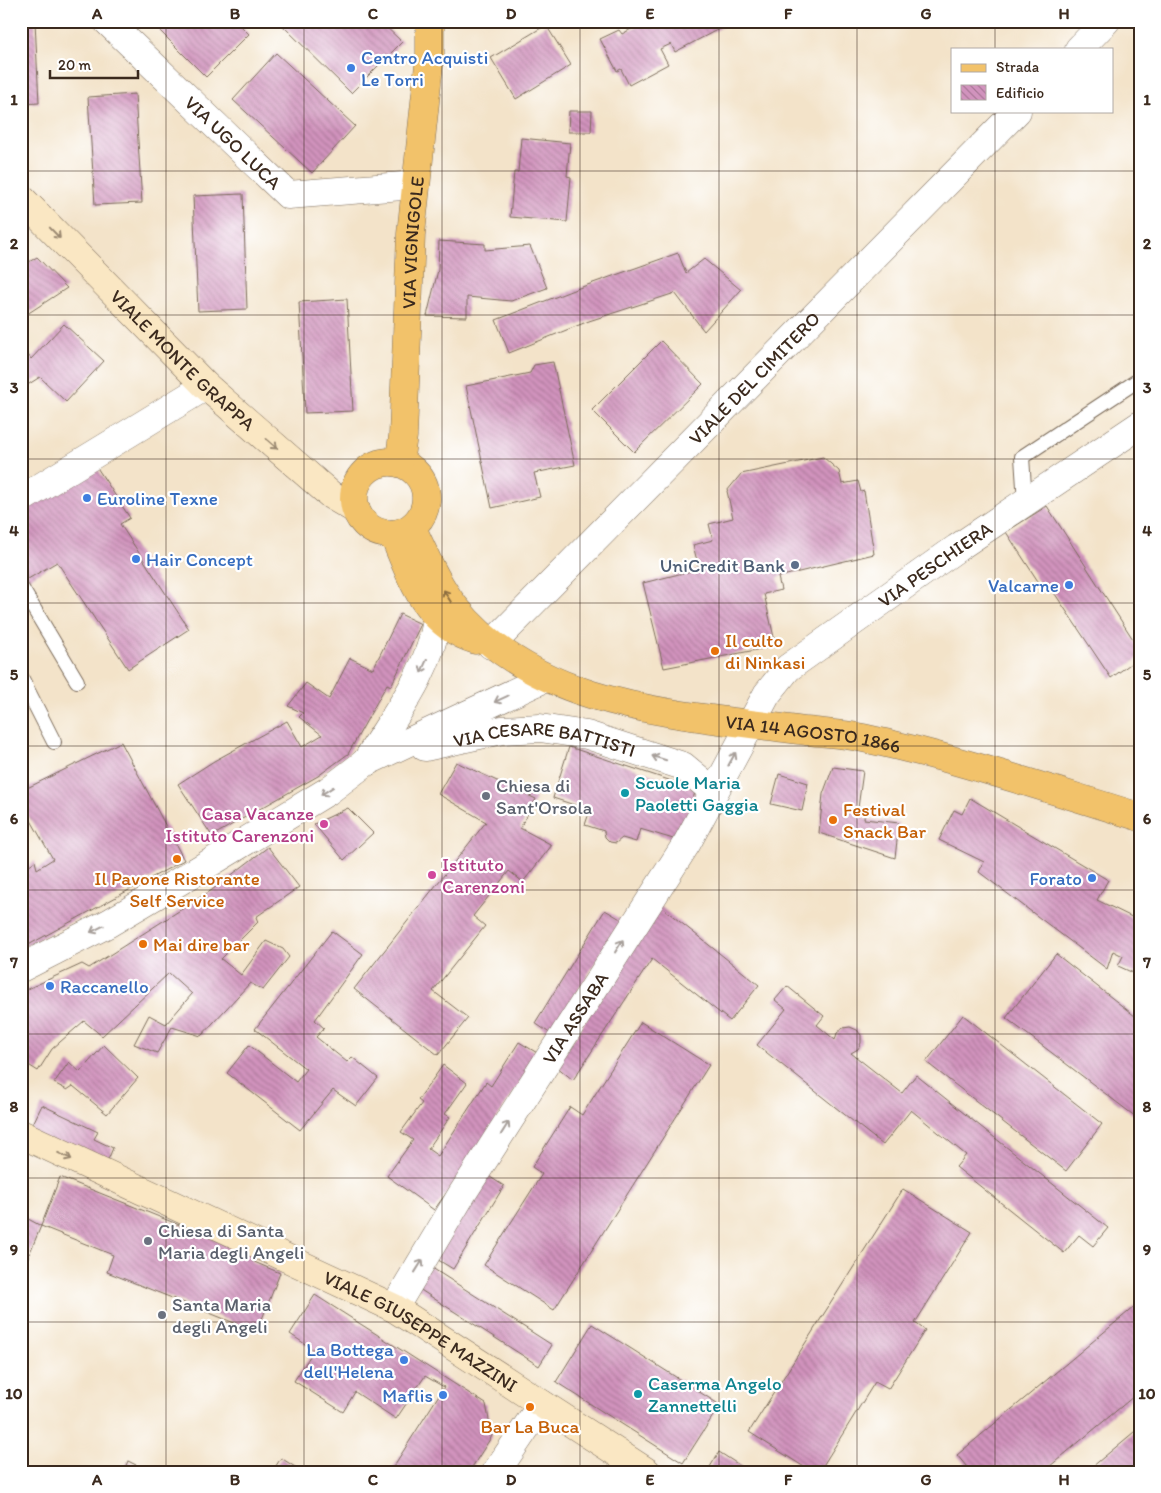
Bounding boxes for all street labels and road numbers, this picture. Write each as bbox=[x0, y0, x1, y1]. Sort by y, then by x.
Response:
street label: VIA UGO LUCA bbox=[180, 91, 286, 194]
street label: VIA VIGNIGOLE bbox=[397, 175, 429, 309]
street label: VIALE MONTE GRAPPA bbox=[106, 284, 260, 435]
street label: VIALE DEL CIMITERO bbox=[684, 307, 825, 449]
street label: VIA PESCHIERA bbox=[873, 516, 996, 612]
street label: VIA 14 AGOSTO 1866 bbox=[724, 709, 903, 758]
street label: VIA CESARE BATTISTI bbox=[451, 716, 639, 761]
street label: VIA ASSABA bbox=[537, 967, 613, 1068]
street label: VIALE GIUSEPPE MAZZINI bbox=[320, 1265, 522, 1397]

